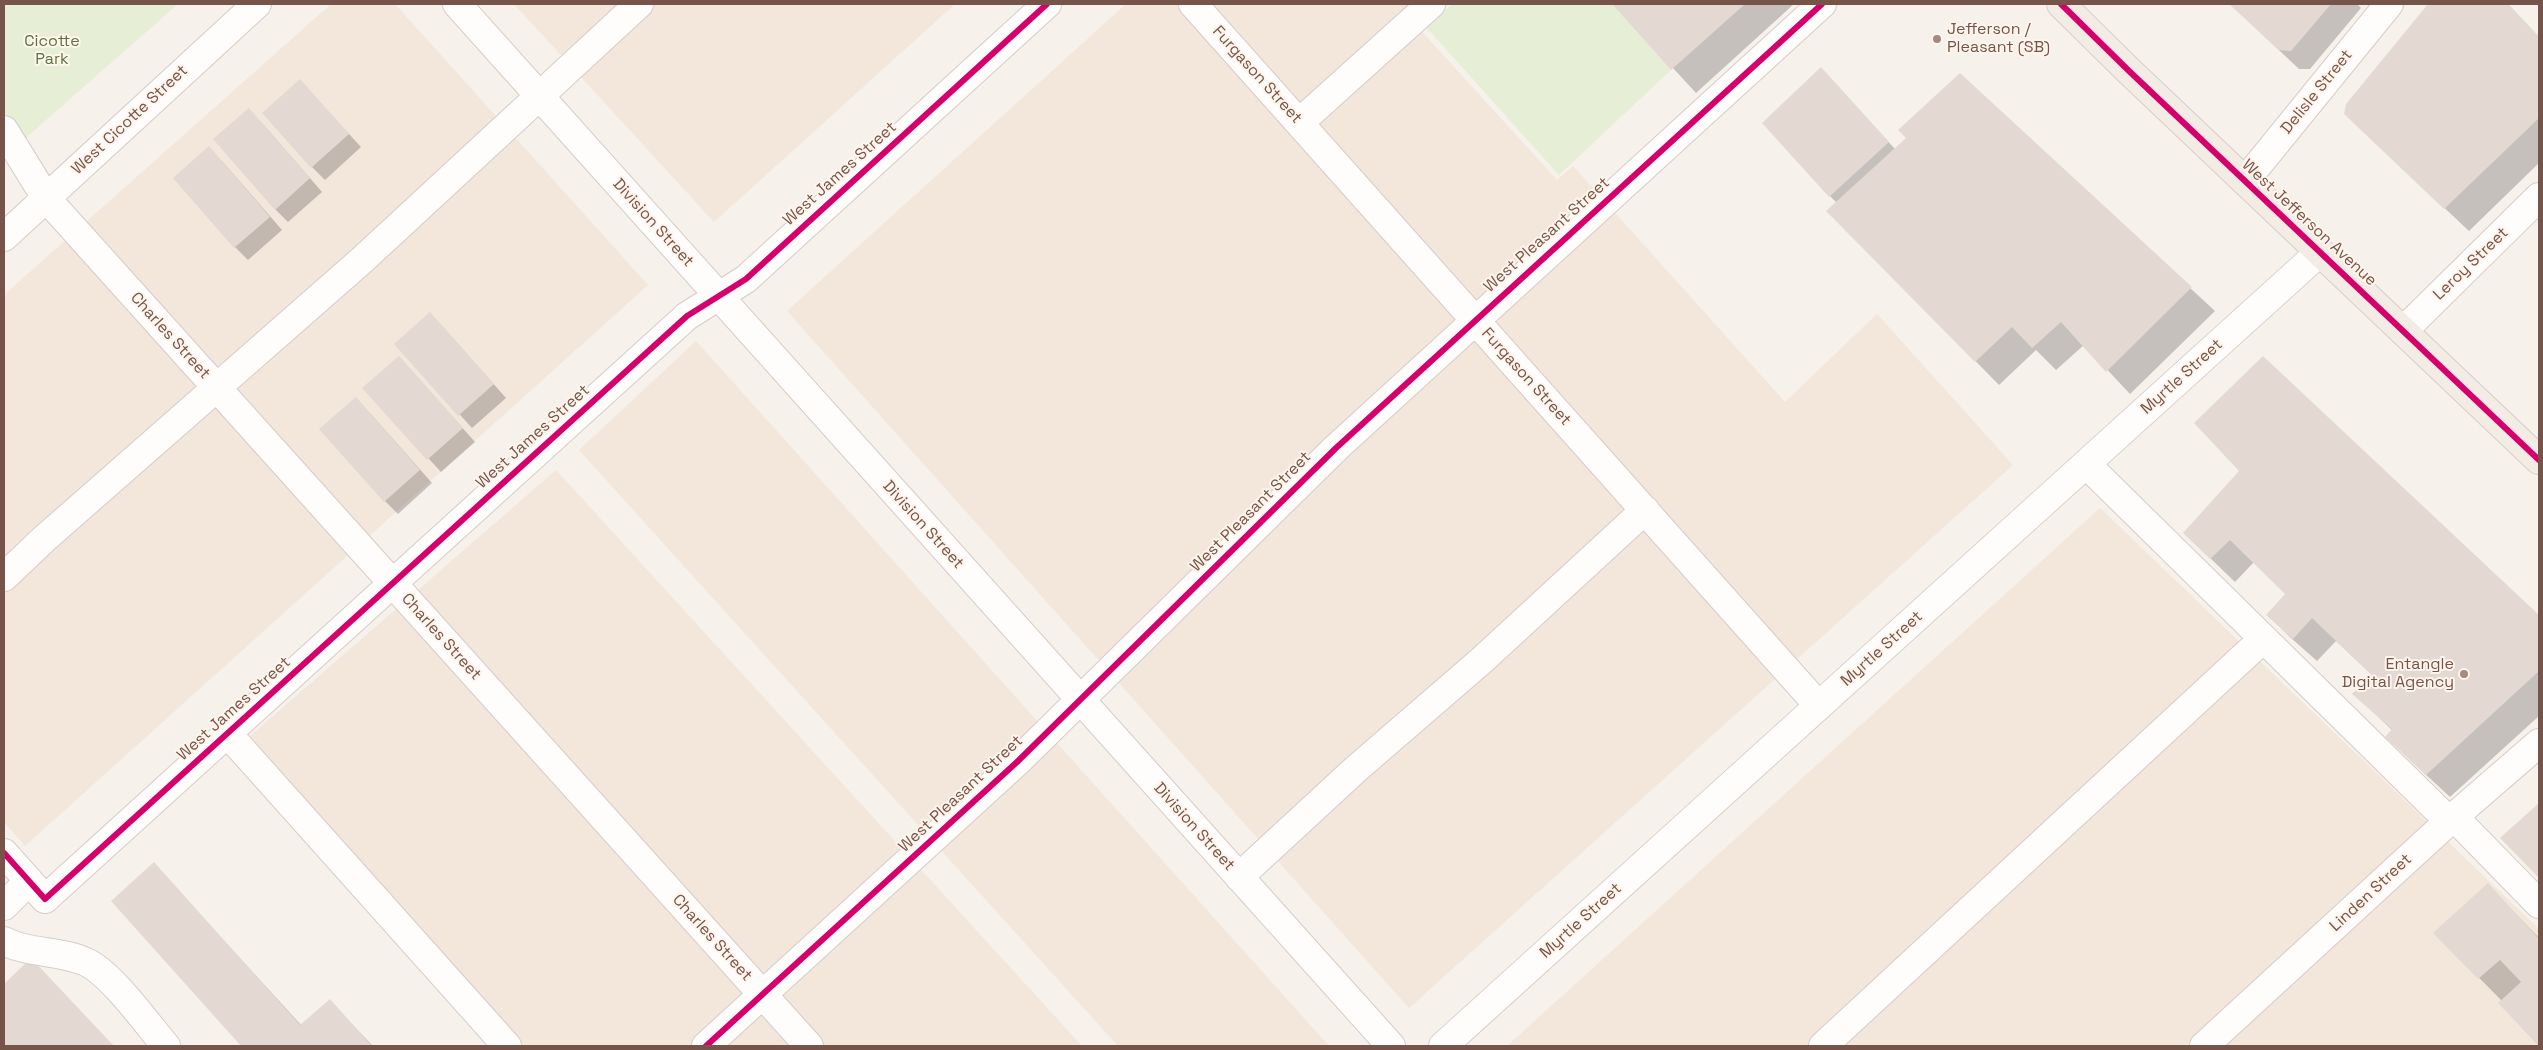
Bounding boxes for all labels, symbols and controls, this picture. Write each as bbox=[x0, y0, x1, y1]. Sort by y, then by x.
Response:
place label: Jefferson / Pleasant (SB) bbox=[1947, 20, 2050, 58]
street label: Furgason Street bbox=[1208, 22, 1306, 128]
park label: Cicotte Park bbox=[24, 32, 80, 70]
marker: Jefferson / Pleasant (SB) bbox=[1931, 33, 1943, 45]
street label: Delisle Street bbox=[2277, 46, 2357, 138]
street label: West Cicotte Street bbox=[68, 61, 192, 179]
street label: West James Street bbox=[779, 118, 901, 230]
street label: West Jefferson Avenue bbox=[2238, 156, 2380, 290]
street label: West Pleasant Street bbox=[1480, 173, 1614, 297]
street label: Division Street bbox=[608, 175, 698, 271]
street label: Leroy Street bbox=[2430, 224, 2512, 304]
street label: Charles Street bbox=[126, 289, 214, 383]
street label: Furgason Street bbox=[1477, 324, 1575, 430]
street label: Myrtle Street bbox=[2137, 335, 2227, 419]
street label: West James Street bbox=[472, 381, 594, 493]
street label: West Pleasant Street bbox=[1187, 448, 1315, 576]
street label: Division Street bbox=[878, 477, 968, 573]
street label: Charles Street bbox=[397, 590, 485, 684]
street label: Myrtle Street bbox=[1837, 607, 1927, 691]
street label: West James Street bbox=[173, 653, 295, 765]
place label: Entangle Digital Agency bbox=[2342, 655, 2454, 693]
marker: Entangle Digital Agency bbox=[2458, 668, 2470, 680]
street label: West Pleasant Street bbox=[895, 732, 1027, 856]
street label: Division Street bbox=[1149, 779, 1239, 875]
street label: Linden Street bbox=[2326, 850, 2416, 936]
street label: Myrtle Street bbox=[1536, 879, 1626, 963]
street label: Charles Street bbox=[668, 891, 756, 985]

